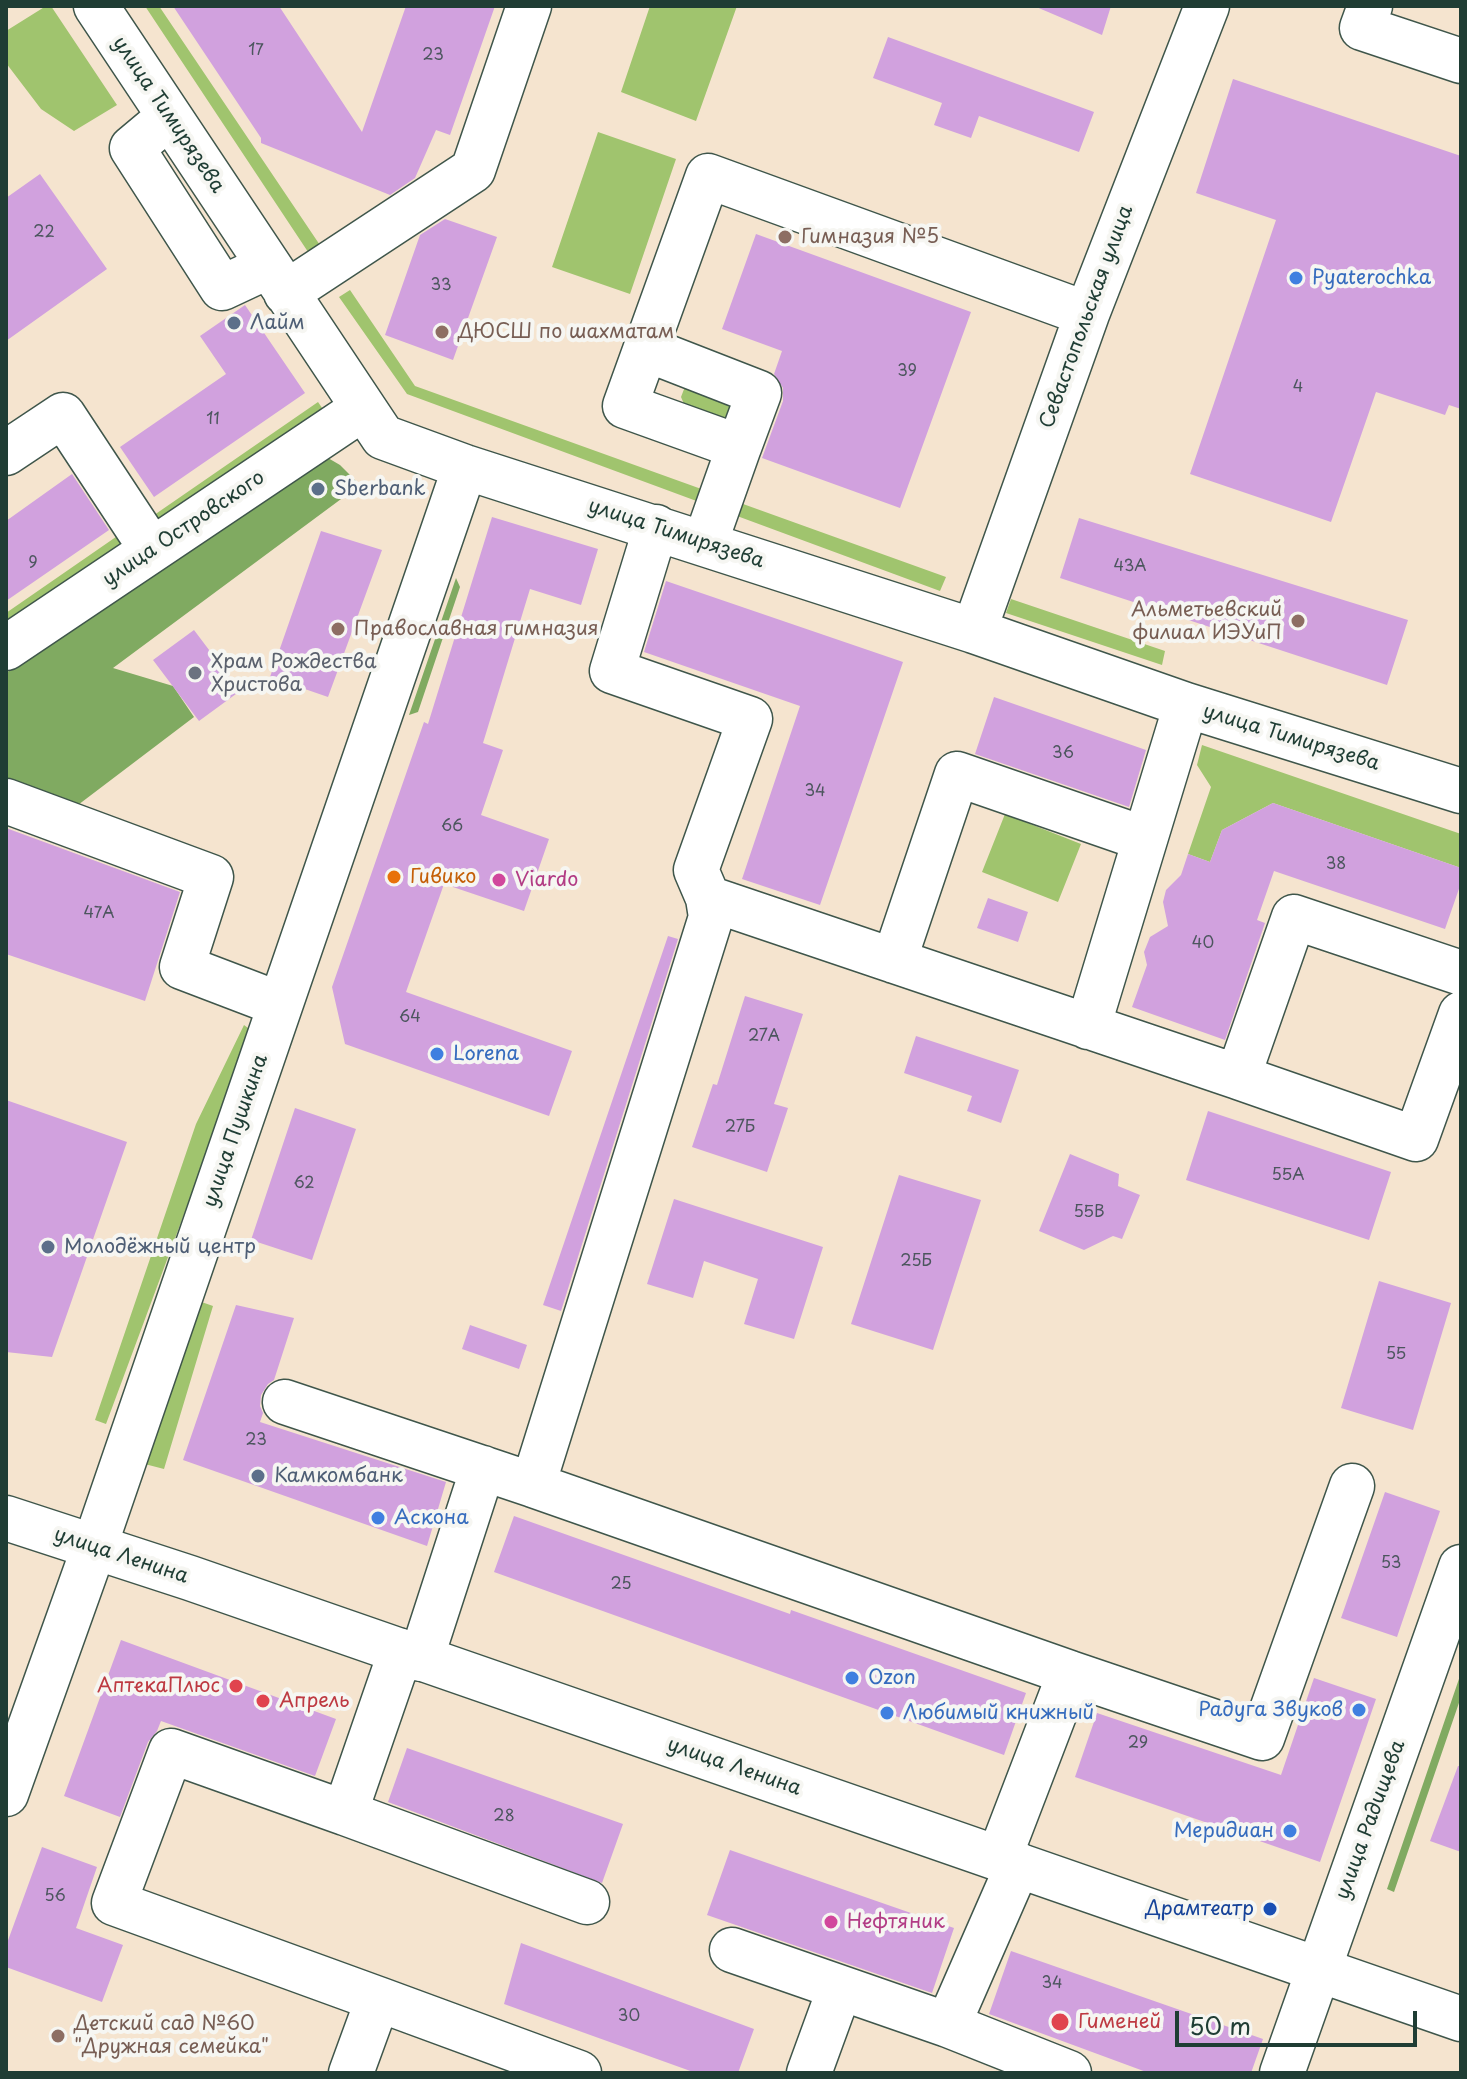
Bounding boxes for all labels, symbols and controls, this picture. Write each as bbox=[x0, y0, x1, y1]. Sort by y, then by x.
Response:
street label: улица Тимирязева bbox=[107, 32, 229, 198]
house number: 17 bbox=[248, 41, 264, 61]
house number: 23 bbox=[422, 46, 444, 66]
street label: Севастопольская улица bbox=[1035, 202, 1139, 432]
house number: 22 bbox=[33, 223, 55, 243]
place label: Гимназия №5 bbox=[801, 225, 939, 249]
marker: Гимназия №5 bbox=[776, 228, 794, 246]
place label: Pyaterochka bbox=[1312, 266, 1431, 290]
marker: Pyaterochka bbox=[1287, 269, 1305, 287]
house number: 33 bbox=[430, 276, 452, 296]
place label: Лайм bbox=[250, 311, 305, 335]
marker: Лайм bbox=[225, 314, 243, 332]
place label: ДЮСШ по шахматам bbox=[458, 320, 674, 344]
marker: ДЮСШ по шахматам bbox=[433, 323, 451, 341]
house number: 39 bbox=[897, 362, 917, 382]
house number: 4 bbox=[1293, 378, 1303, 398]
house number: 11 bbox=[206, 410, 220, 430]
street label: улица Островского bbox=[99, 466, 269, 592]
place label: Sberbank bbox=[334, 477, 426, 501]
marker: Sberbank bbox=[309, 480, 327, 498]
street label: улица Тимирязева bbox=[585, 494, 767, 574]
house number: 9 bbox=[28, 554, 38, 574]
house number: 43А bbox=[1114, 557, 1146, 577]
place label: Альметьевский филиал ИЭУиП bbox=[1131, 598, 1282, 645]
marker: Альметьевский филиал ИЭУиП bbox=[1289, 612, 1307, 630]
place label: Православная гимназия bbox=[354, 617, 599, 641]
marker: Православная гимназия bbox=[329, 620, 347, 638]
place label: Храм Рождества Христова bbox=[211, 650, 376, 697]
marker: Храм Рождества Христова bbox=[186, 664, 204, 682]
street label: улица Тимирязева bbox=[1200, 700, 1382, 776]
house number: 36 bbox=[1052, 744, 1074, 764]
house number: 34 bbox=[804, 782, 826, 802]
house number: 66 bbox=[441, 817, 463, 837]
house number: 38 bbox=[1326, 855, 1346, 875]
place label: Гивико bbox=[410, 865, 476, 889]
marker: Гивико bbox=[385, 868, 403, 886]
place label: Viardo bbox=[515, 868, 578, 892]
marker: Viardo bbox=[490, 871, 508, 889]
house number: 47А bbox=[83, 904, 115, 924]
house number: 40 bbox=[1192, 934, 1214, 954]
house number: 64 bbox=[399, 1008, 421, 1028]
house number: 27А bbox=[748, 1027, 780, 1047]
place label: Lorena bbox=[453, 1042, 519, 1066]
marker: Lorena bbox=[428, 1045, 446, 1063]
street label: улица Пушкина bbox=[199, 1051, 273, 1211]
house number: 27Б bbox=[725, 1118, 755, 1138]
house number: 55А bbox=[1272, 1166, 1304, 1186]
house number: 62 bbox=[293, 1174, 315, 1194]
house number: 55В bbox=[1073, 1203, 1105, 1223]
place label: Молодёжный центр bbox=[64, 1235, 256, 1259]
marker: Молодёжный центр bbox=[39, 1238, 57, 1256]
house number: 25Б bbox=[900, 1252, 932, 1272]
house number: 55 bbox=[1386, 1345, 1406, 1365]
house number: 23 bbox=[245, 1431, 267, 1451]
place label: Камкомбанк bbox=[274, 1464, 403, 1488]
marker: Камкомбанк bbox=[249, 1467, 267, 1485]
place label: Аскона bbox=[394, 1506, 469, 1530]
marker: Аскона bbox=[369, 1509, 387, 1527]
street label: улица Ленина bbox=[51, 1523, 191, 1589]
house number: 53 bbox=[1381, 1554, 1401, 1574]
house number: 25 bbox=[610, 1575, 632, 1595]
place label: Ozon bbox=[868, 1666, 916, 1690]
marker: Ozon bbox=[843, 1669, 861, 1687]
place label: АптекаПлюс bbox=[97, 1674, 220, 1698]
marker: АптекаПлюс bbox=[227, 1677, 245, 1695]
place label: Апрель bbox=[279, 1689, 349, 1713]
marker: Апрель bbox=[254, 1692, 272, 1710]
place label: Радуга Звуков bbox=[1198, 1698, 1343, 1722]
place label: Любимый книжный bbox=[903, 1701, 1094, 1725]
marker: Радуга Звуков bbox=[1350, 1701, 1368, 1719]
marker: Любимый книжный bbox=[878, 1704, 896, 1722]
street label: улица Ленина bbox=[664, 1733, 804, 1801]
house number: 29 bbox=[1128, 1734, 1148, 1754]
street label: улица Радищева bbox=[1331, 1737, 1411, 1903]
house number: 28 bbox=[493, 1807, 515, 1827]
place label: Меридиан bbox=[1174, 1819, 1274, 1843]
marker: Меридиан bbox=[1281, 1822, 1299, 1840]
house number: 56 bbox=[44, 1887, 66, 1907]
place label: Драмтеатр bbox=[1145, 1897, 1254, 1921]
marker: Драмтеатр bbox=[1261, 1900, 1279, 1918]
place label: Нефтяник bbox=[847, 1910, 945, 1934]
marker: Нефтяник bbox=[822, 1913, 840, 1931]
house number: 34 bbox=[1041, 1974, 1063, 1994]
scale bar bbox=[1179, 1995, 1421, 2045]
house number: 30 bbox=[618, 2007, 640, 2027]
text: 50 m bbox=[1189, 2007, 1251, 2043]
place label: Гименей bbox=[1078, 2010, 1161, 2034]
marker: Гименей bbox=[1049, 2011, 1071, 2033]
place label: Детский сад №60 "Дружная семейка" bbox=[74, 2012, 269, 2059]
marker: Детский сад №60 "Дружная семейка" bbox=[49, 2027, 67, 2045]

